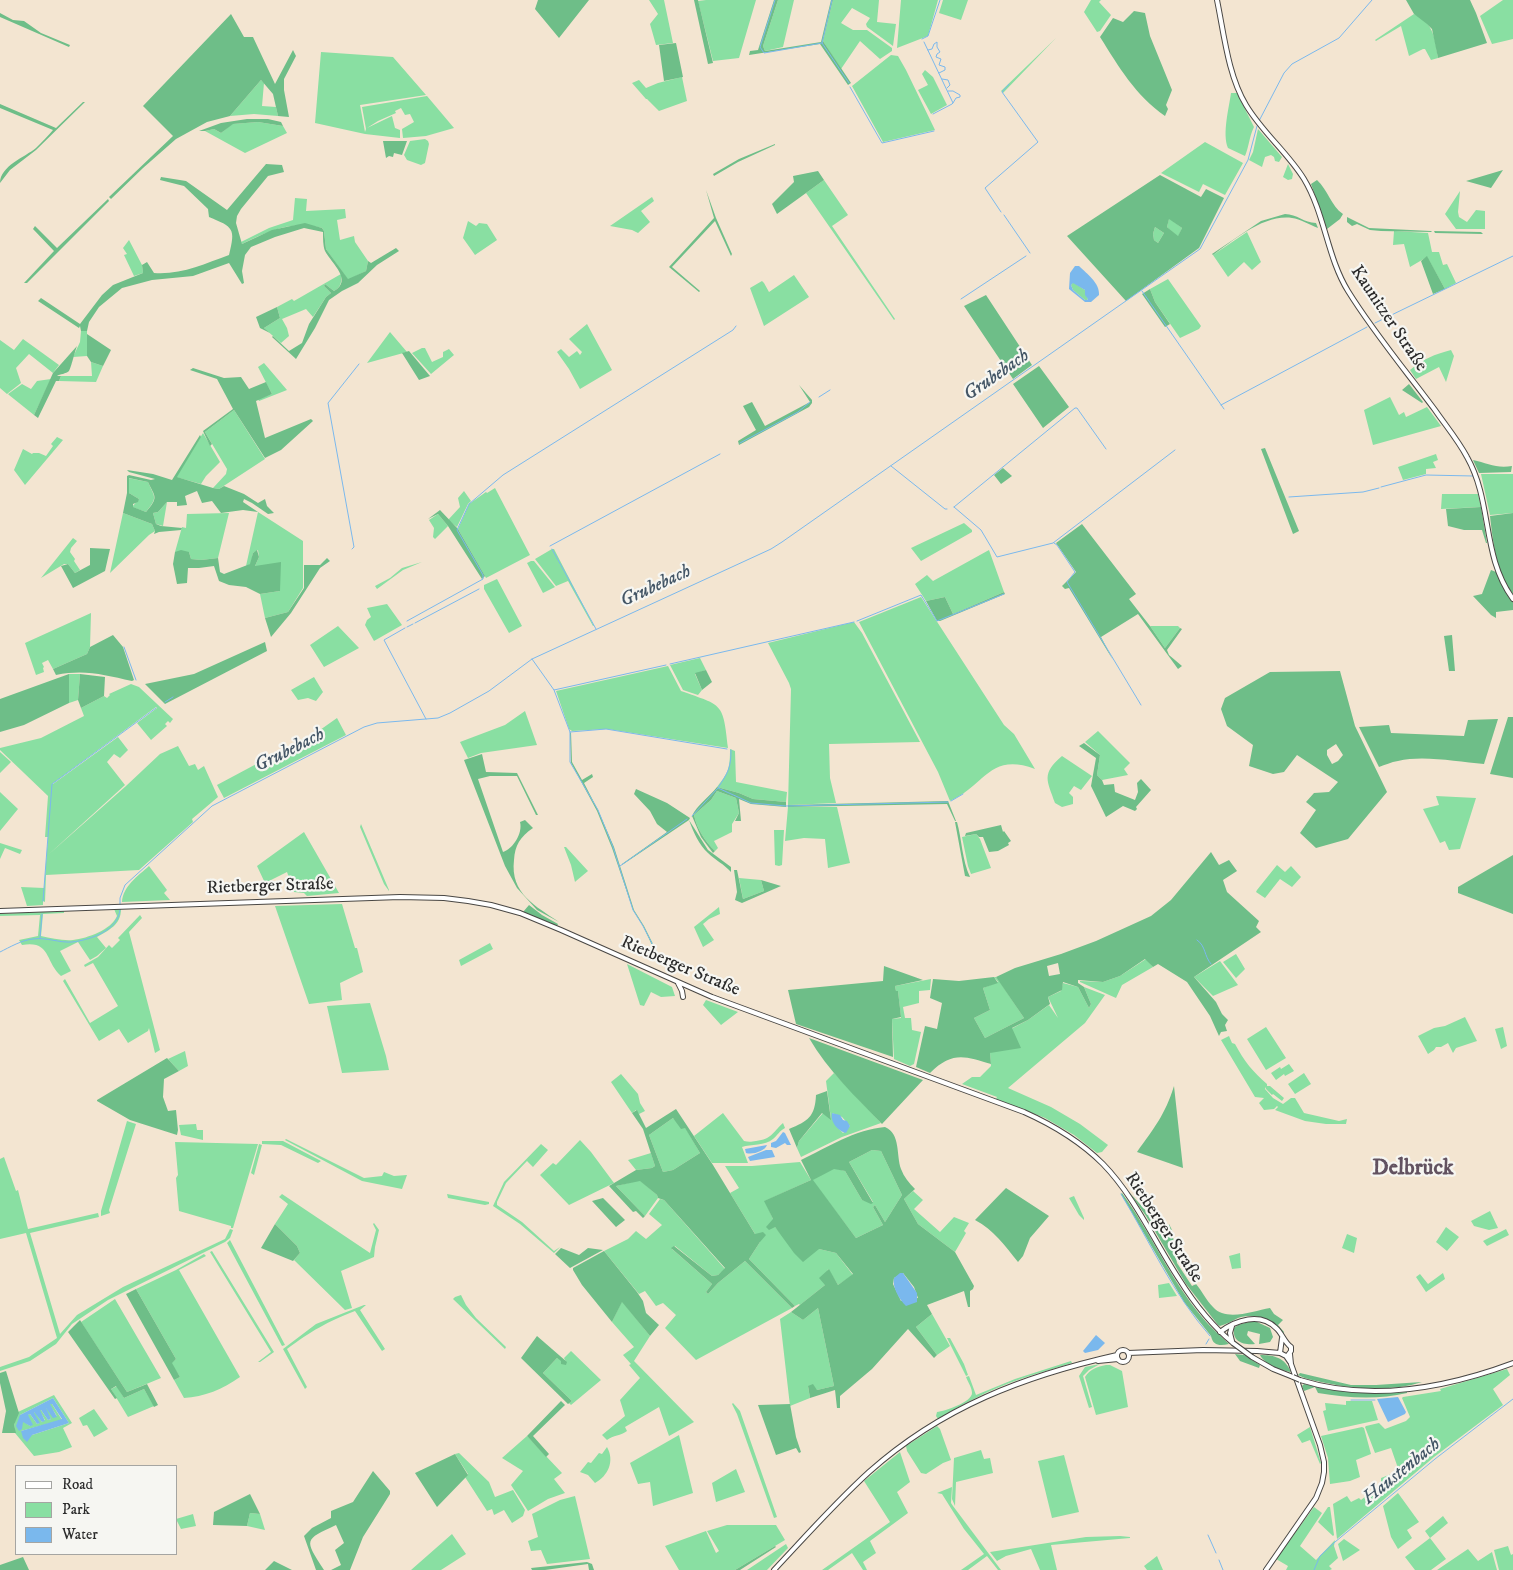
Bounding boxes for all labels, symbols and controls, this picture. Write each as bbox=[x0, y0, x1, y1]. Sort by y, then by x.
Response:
street label: Kaunitzer Straße bbox=[1345, 262, 1431, 376]
water label: Grubebach bbox=[960, 345, 1034, 407]
water label: Grubebach bbox=[617, 561, 695, 613]
water label: Grubebach bbox=[251, 724, 329, 778]
street label: Rietberger Straße bbox=[206, 874, 334, 900]
street label: Rietberger Straße bbox=[617, 932, 743, 1002]
district label: Delbrück bbox=[1372, 1156, 1454, 1182]
street label: Rietberger Straße bbox=[1119, 1169, 1207, 1287]
water label: Haustenbach bbox=[1358, 1434, 1446, 1510]
legend bbox=[15, 1465, 178, 1555]
text: Road bbox=[62, 1475, 93, 1494]
text: Park bbox=[62, 1500, 90, 1519]
text: Water bbox=[62, 1525, 98, 1544]

